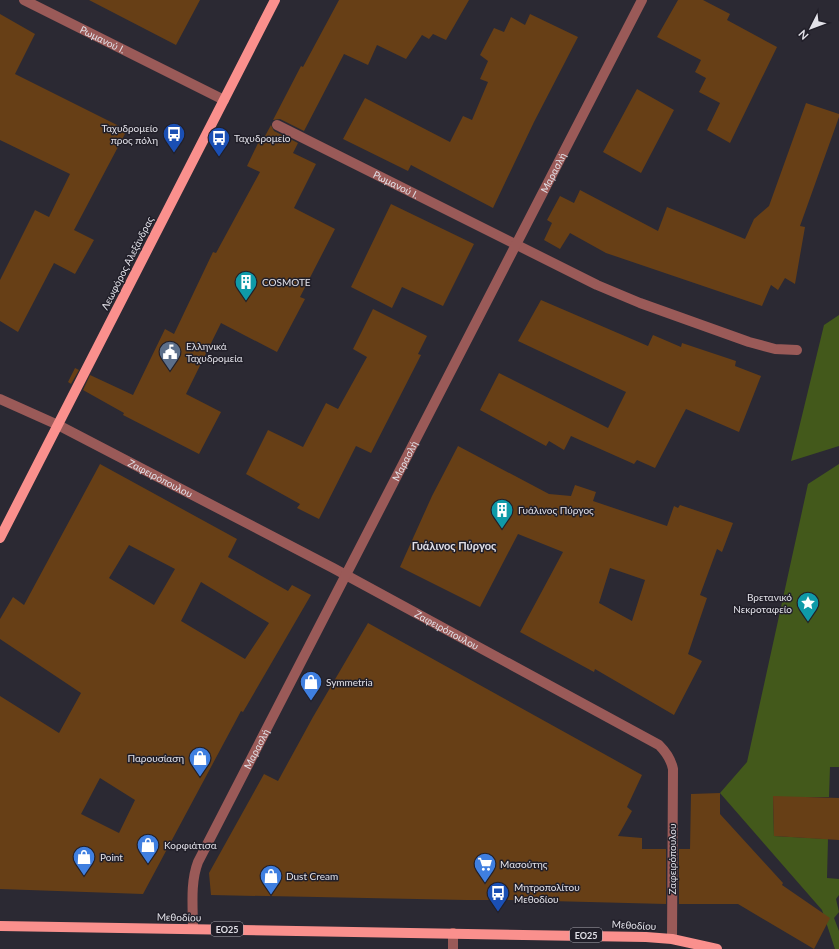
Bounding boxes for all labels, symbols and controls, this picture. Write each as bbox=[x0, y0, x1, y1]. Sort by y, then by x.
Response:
north arrow bbox=[791, 8, 831, 48]
street label: Ρωμανού Ι. bbox=[78, 23, 127, 56]
text: N bbox=[796, 28, 811, 43]
bus stop icon: Ταχυδρομείο προς πόλη bbox=[161, 121, 187, 154]
place label: Ταχυδρομείο προς πόλη bbox=[102, 122, 158, 146]
bus stop icon: Ταχυδρομείο bbox=[206, 125, 232, 158]
place label: Ταχυδρομείο bbox=[234, 132, 291, 144]
street label: Μαρασλή bbox=[538, 150, 568, 195]
street label: Ρωμανού Ι. bbox=[371, 168, 421, 201]
street label: Λεωφόρος Αλεξάνδρας bbox=[98, 214, 156, 312]
building icon: COSMOTE bbox=[233, 269, 259, 302]
place label: COSMOTE bbox=[262, 276, 311, 288]
public building icon: Ελληνικά Ταχυδρομεία bbox=[157, 339, 183, 372]
place label: Ελληνικά Ταχυδρομεία bbox=[186, 340, 243, 364]
street label: Μαρασλή bbox=[389, 438, 420, 483]
street label: Ζαφειρόπουλου bbox=[126, 457, 195, 500]
building icon: Γυάλινος Πύργος bbox=[489, 497, 515, 530]
place label: Γυάλινος Πύργος bbox=[518, 504, 594, 516]
district label: Γυάλινος Πύργος bbox=[412, 539, 497, 552]
place icon: Βρετανικό Νεκροταφείο bbox=[795, 590, 821, 623]
place label: Βρετανικό Νεκροταφείο bbox=[733, 591, 792, 615]
street label: Ζαφειρόπουλου bbox=[413, 608, 481, 652]
shop icon: Symmetria bbox=[298, 669, 324, 702]
place label: Symmetria bbox=[326, 676, 373, 688]
street label: Μαρασλή bbox=[241, 727, 272, 771]
shop icon: Παρουσίαση bbox=[187, 745, 213, 778]
place label: Παρουσίαση bbox=[127, 752, 184, 764]
street label: Ζαφειρόπουλου bbox=[666, 824, 678, 894]
shop icon: Κορφιάτισα bbox=[135, 832, 161, 865]
place label: Κορφιάτισα bbox=[164, 839, 217, 851]
shop icon: Point bbox=[71, 844, 97, 877]
place label: Point bbox=[100, 851, 123, 863]
supermarket icon: Μασούτης bbox=[472, 851, 498, 884]
place label: Μασούτης bbox=[500, 858, 548, 870]
shop icon: Dust Cream bbox=[258, 863, 284, 896]
place label: Dust Cream bbox=[286, 870, 338, 882]
bus stop icon: Μητροπολίτου Μεθοδίου bbox=[485, 880, 511, 913]
place label: Μητροπολίτου Μεθοδίου bbox=[514, 881, 580, 905]
street label: Μεθοδίου bbox=[157, 911, 201, 923]
street label: Μεθοδίου bbox=[611, 918, 657, 932]
road number: ΕΟ25 bbox=[211, 922, 243, 936]
road number: ΕΟ25 bbox=[570, 928, 602, 942]

